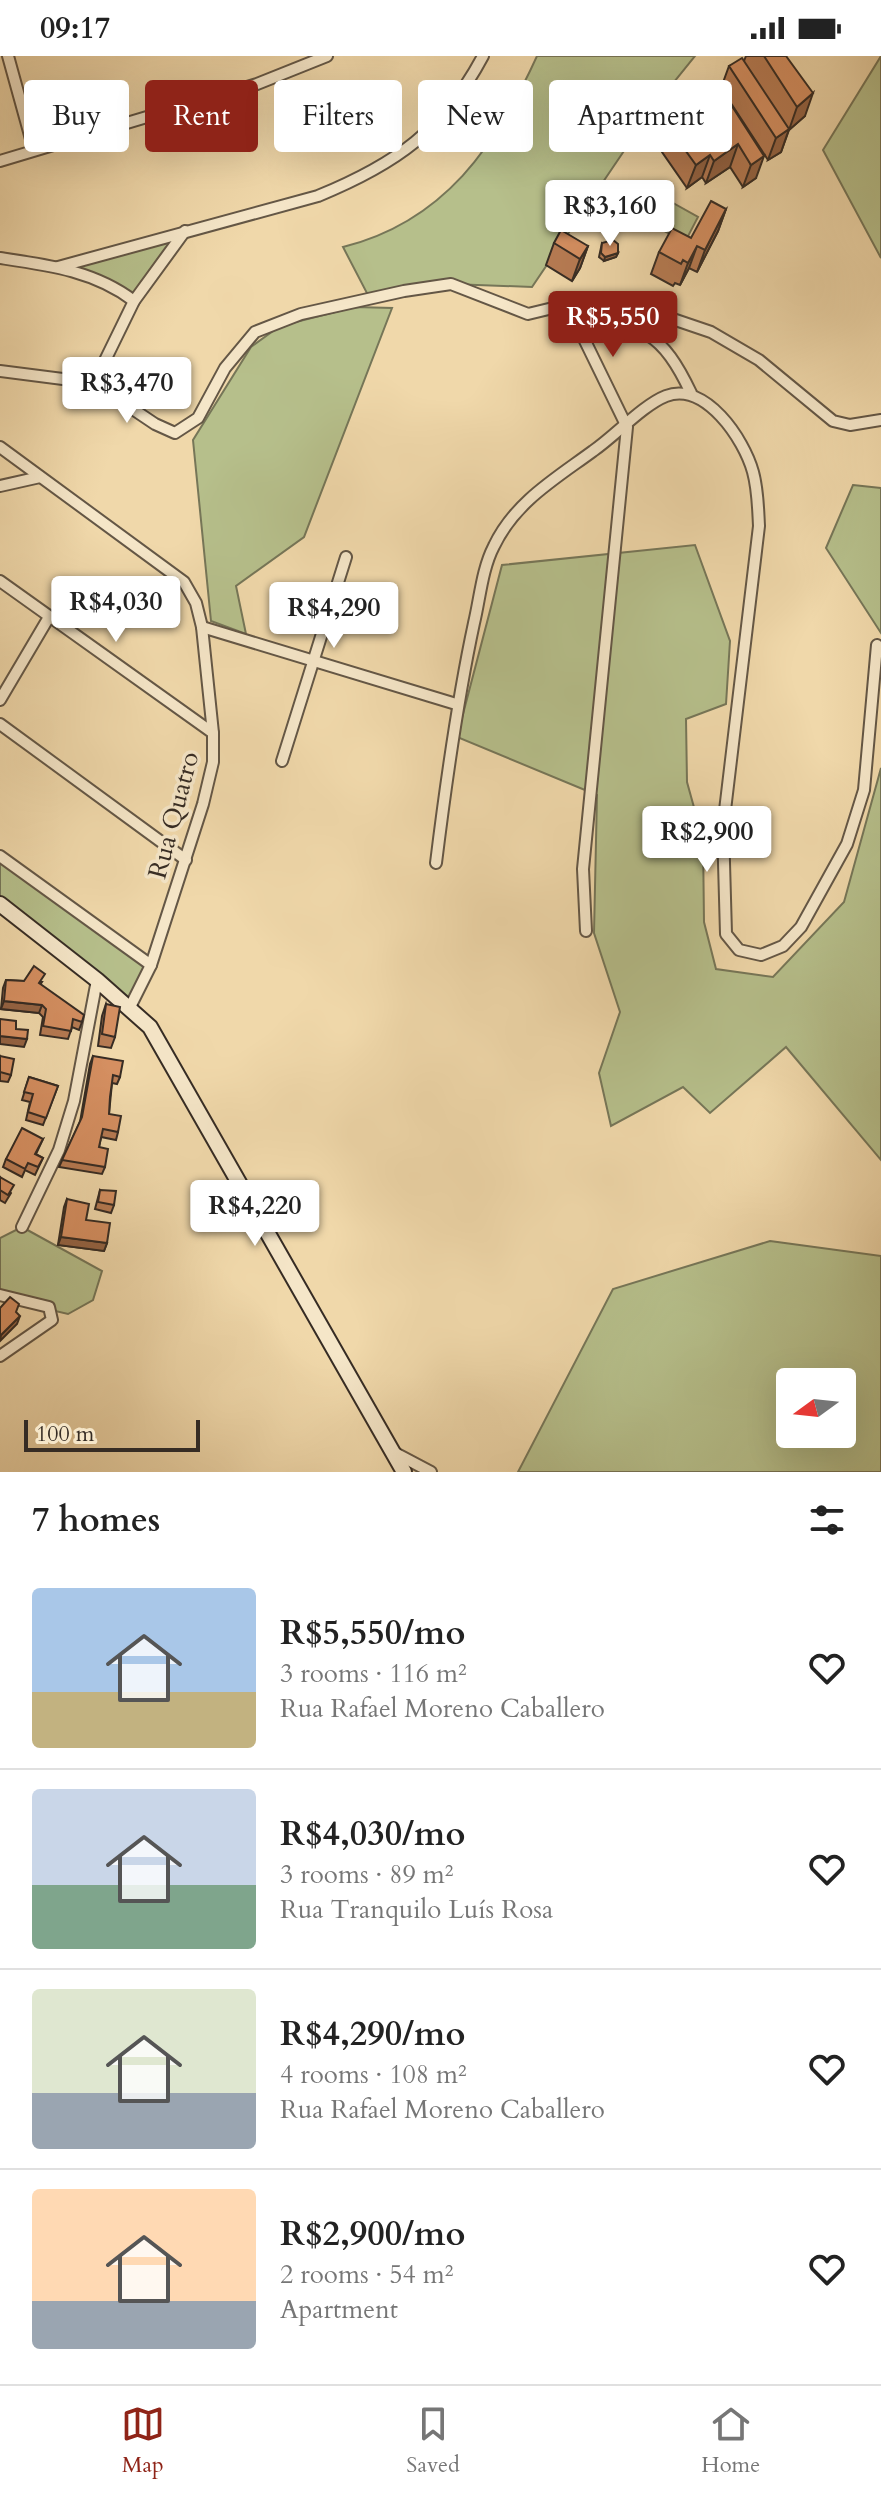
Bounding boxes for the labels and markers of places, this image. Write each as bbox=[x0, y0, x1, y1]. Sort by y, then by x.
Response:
pin: R$3,160 bbox=[536, 180, 684, 248]
pin: R$5,550 bbox=[539, 291, 687, 359]
pin: R$3,470 bbox=[53, 357, 201, 425]
pin: R$4,030 bbox=[42, 576, 190, 644]
pin: R$4,290 bbox=[260, 582, 408, 650]
pin: R$2,900 bbox=[633, 806, 781, 874]
pin: R$4,220 bbox=[181, 1180, 329, 1248]

